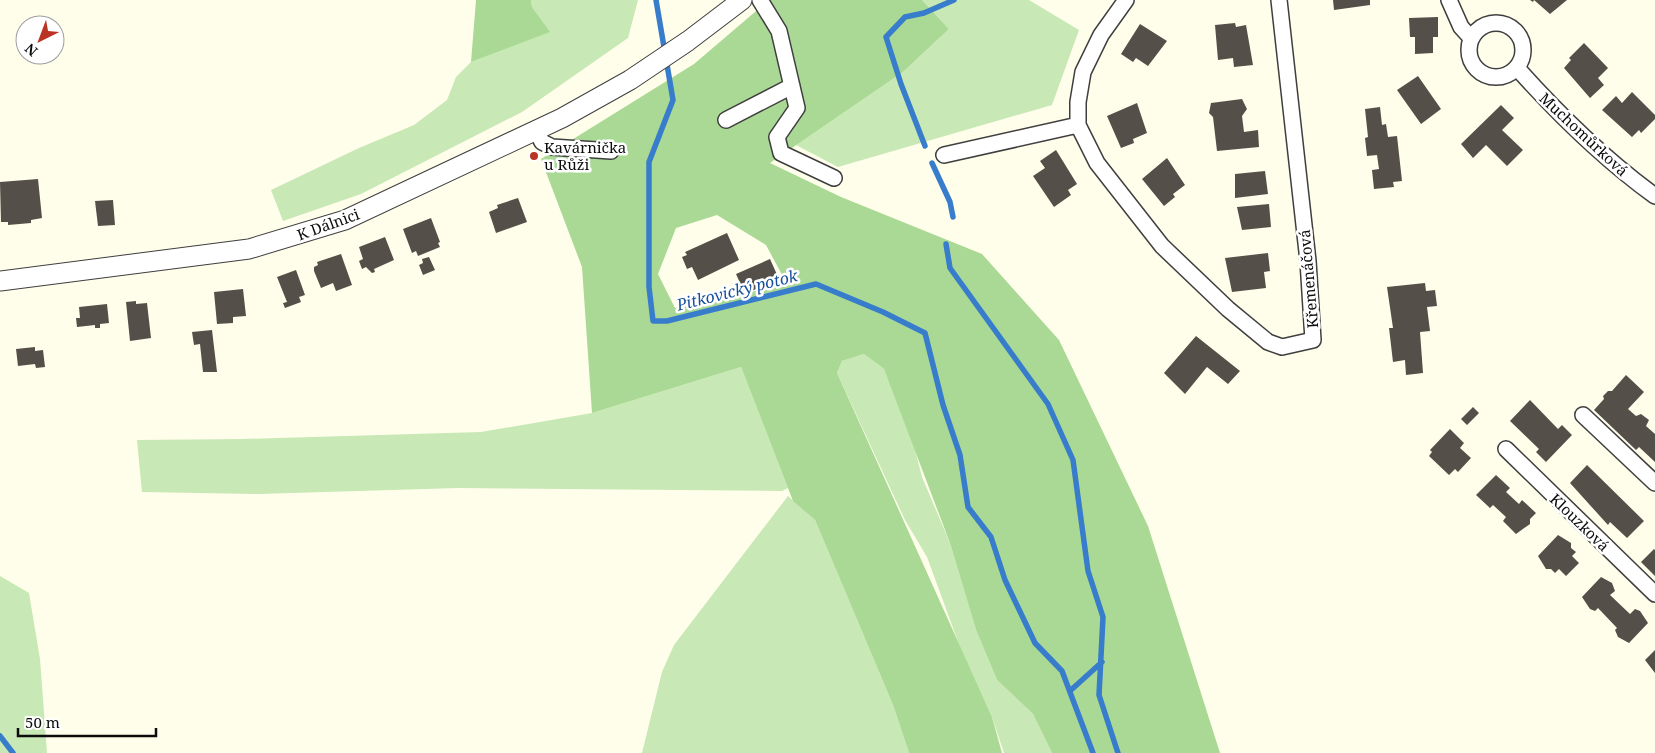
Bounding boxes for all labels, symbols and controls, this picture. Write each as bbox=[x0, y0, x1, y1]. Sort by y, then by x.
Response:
north arrow bbox=[15, 15, 65, 65]
text: N bbox=[21, 39, 41, 61]
street label: Muchomůrková bbox=[1535, 88, 1633, 180]
place label: Kavárnička u Růži bbox=[544, 137, 626, 174]
marker: Kavárnička u Růži bbox=[528, 150, 540, 162]
street label: K Dálnici bbox=[294, 203, 362, 245]
street label: Křemenáčová bbox=[1294, 229, 1322, 329]
water label: Pitkovický potok bbox=[673, 264, 801, 316]
street label: Klouzková bbox=[1546, 489, 1614, 555]
scale bar bbox=[18, 706, 155, 738]
text: 50 m bbox=[25, 712, 60, 732]

